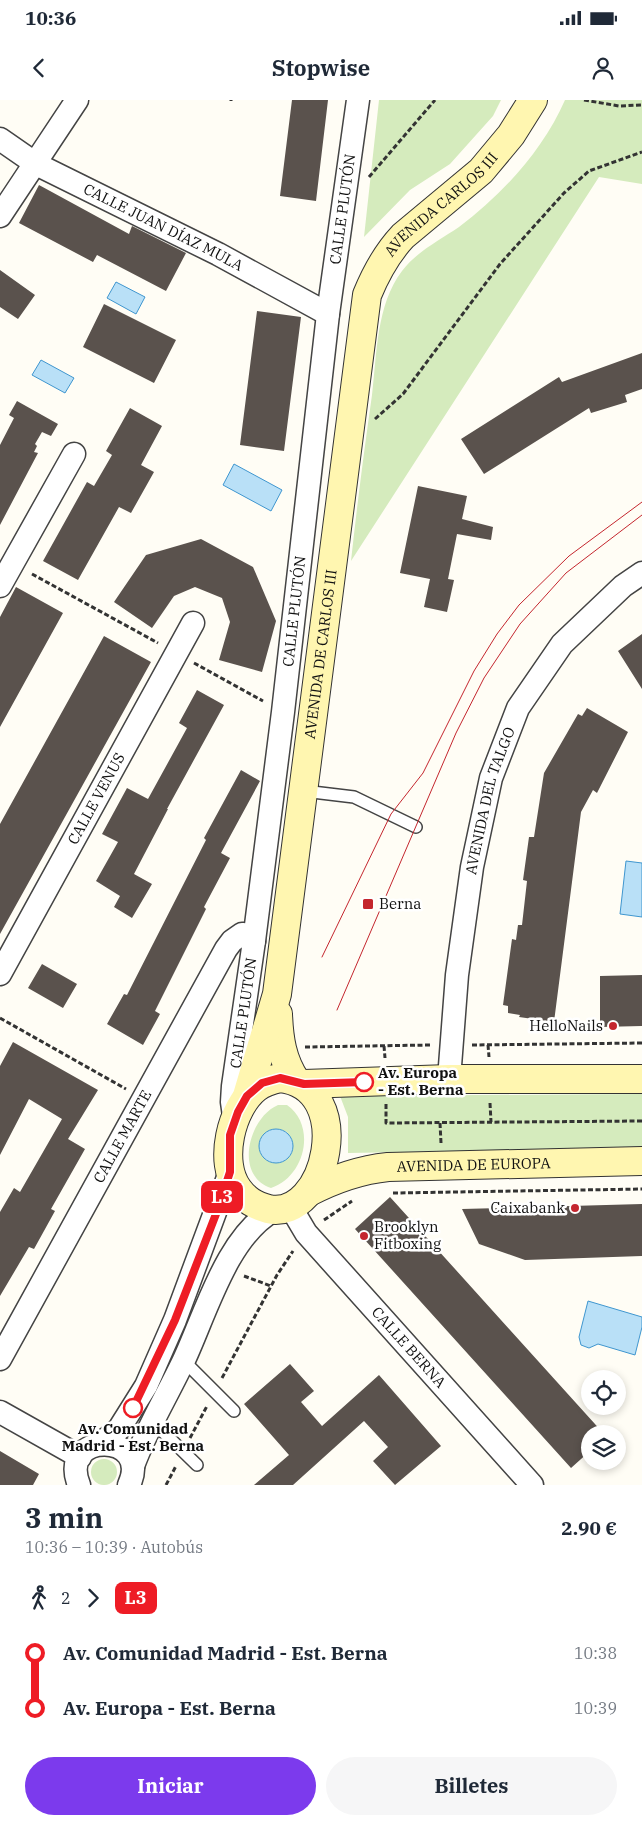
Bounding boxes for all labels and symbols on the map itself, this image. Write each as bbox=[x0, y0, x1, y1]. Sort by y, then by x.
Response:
street label: AVENIDA CARLOS III bbox=[380, 148, 502, 260]
street label: CALLE PLUTÓN bbox=[325, 152, 359, 266]
street label: CALLE JUAN DÍAZ MULA bbox=[80, 179, 247, 275]
street label: CALLE PLUTÓN bbox=[278, 555, 310, 668]
street label: AVENIDA DE CARLOS III bbox=[300, 568, 341, 740]
street label: AVENIDA DEL TALGO bbox=[461, 724, 519, 876]
street label: CALLE VENUS bbox=[63, 749, 129, 848]
place label: Berna bbox=[379, 894, 422, 913]
marker: Berna bbox=[361, 897, 375, 911]
street label: CALLE PLUTÓN bbox=[226, 956, 260, 1070]
place label: HelloNails bbox=[529, 1016, 603, 1035]
marker: HelloNails bbox=[607, 1020, 619, 1032]
place label: Av. Europa - Est. Berna bbox=[378, 1063, 464, 1099]
marker: Av. Europa - Est. Berna bbox=[354, 1072, 374, 1092]
street label: CALLE MARTE bbox=[89, 1086, 155, 1186]
street label: AVENIDA DE EUROPA bbox=[396, 1153, 552, 1176]
line badge: L3 bbox=[200, 1181, 244, 1213]
place label: Caixabank bbox=[490, 1198, 565, 1217]
marker: Caixabank bbox=[569, 1202, 581, 1214]
place label: Brooklyn Fitboxing bbox=[374, 1217, 441, 1253]
marker: Brooklyn Fitboxing bbox=[358, 1230, 370, 1242]
street label: CALLE BERNA bbox=[368, 1303, 451, 1392]
marker: Av. Comunidad Madrid - Est. Berna bbox=[123, 1398, 143, 1418]
place label: Av. Comunidad Madrid - Est. Berna bbox=[62, 1419, 205, 1455]

